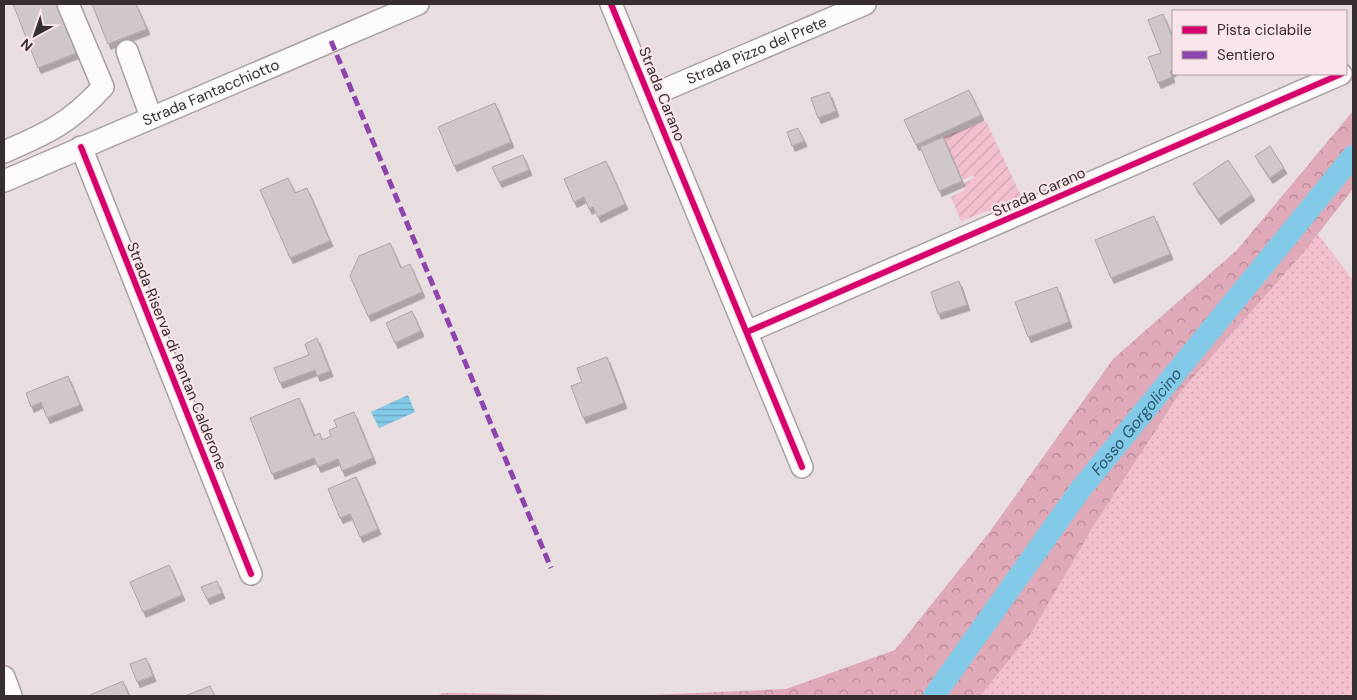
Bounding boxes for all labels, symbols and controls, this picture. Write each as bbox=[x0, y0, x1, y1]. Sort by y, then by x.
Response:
north arrow bbox=[10, 10, 60, 60]
legend bbox=[1172, 10, 1347, 75]
street label: Strada Pizzo del Prete bbox=[683, 12, 830, 89]
text: Pista ciclabile bbox=[1217, 20, 1312, 40]
text: N bbox=[17, 35, 36, 55]
street label: Strada Carano bbox=[634, 44, 690, 144]
text: Sentiero bbox=[1217, 45, 1275, 65]
street label: Strada Fantacchiotto bbox=[139, 54, 282, 131]
street label: Strada Carano bbox=[989, 162, 1089, 221]
street label: Strada Riserva di Pantan Calderone bbox=[122, 239, 232, 473]
water label: Fosso Gorgolicino bbox=[1086, 364, 1186, 480]

